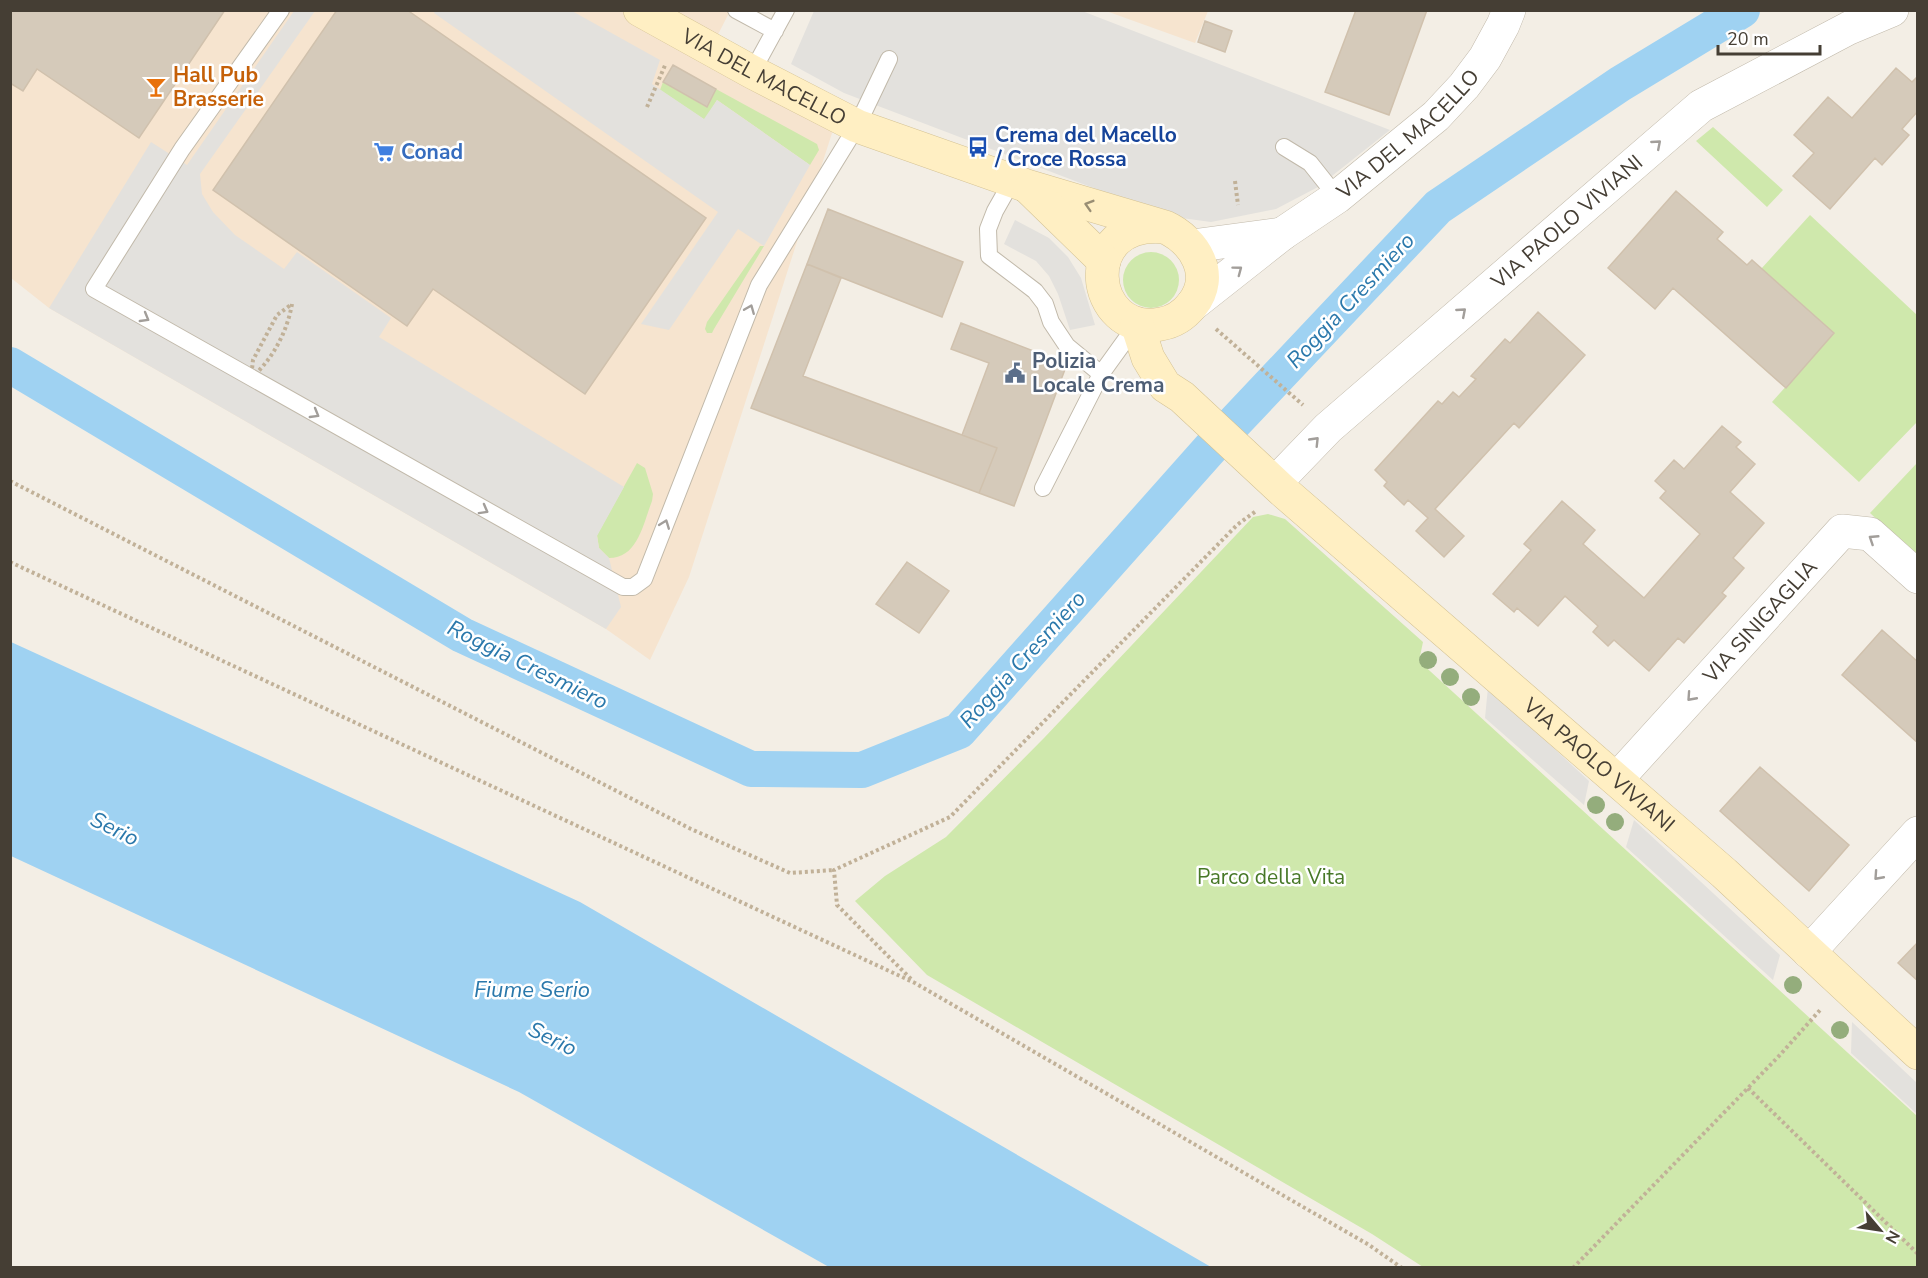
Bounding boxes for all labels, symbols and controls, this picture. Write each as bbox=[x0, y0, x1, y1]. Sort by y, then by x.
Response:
scale bar bbox=[1718, 18, 1820, 56]
street label: VIA DEL MACELLO bbox=[676, 21, 851, 132]
text: 20 m bbox=[1727, 27, 1769, 51]
place label: Hall Pub Brasserie bbox=[173, 61, 264, 113]
street label: VIA DEL MACELLO bbox=[1330, 64, 1486, 206]
bar icon: Hall Pub Brasserie bbox=[144, 75, 168, 99]
place label: Crema del Macello / Croce Rossa bbox=[994, 121, 1177, 173]
bus stop icon: Crema del Macello / Croce Rossa bbox=[966, 135, 990, 159]
place label: Conad bbox=[401, 138, 463, 166]
supermarket icon: Conad bbox=[372, 140, 396, 164]
one-way arrow bbox=[1650, 140, 1661, 151]
street label: VIA PAOLO VIVIANI bbox=[1484, 149, 1649, 296]
one-way arrow bbox=[1084, 200, 1095, 212]
water label: Roggia Cresmiero bbox=[1280, 226, 1421, 375]
one-way arrow bbox=[1231, 267, 1242, 278]
one-way arrow bbox=[743, 304, 755, 315]
one-way arrow bbox=[1455, 308, 1466, 319]
one-way arrow bbox=[139, 311, 149, 322]
place label: Polizia Locale Crema bbox=[1032, 347, 1164, 399]
public building icon: Polizia Locale Crema bbox=[1003, 361, 1027, 385]
one-way arrow bbox=[309, 407, 319, 418]
one-way arrow bbox=[1308, 437, 1319, 448]
one-way arrow bbox=[478, 503, 489, 514]
one-way arrow bbox=[658, 519, 671, 530]
one-way arrow bbox=[1869, 536, 1880, 547]
street label: VIA SINIGAGLIA bbox=[1696, 554, 1823, 690]
water label: Roggia Cresmiero bbox=[953, 584, 1093, 735]
water label: Roggia Cresmiero bbox=[442, 613, 613, 717]
one-way arrow bbox=[1688, 690, 1699, 701]
street label: VIA PAOLO VIVIANI bbox=[1517, 691, 1681, 838]
water label: Serio bbox=[85, 804, 144, 853]
park label: Parco della Vita bbox=[1197, 863, 1345, 891]
one-way arrow bbox=[1874, 869, 1885, 880]
water label: Fiume Serio bbox=[474, 975, 590, 1005]
water label: Serio bbox=[523, 1014, 582, 1063]
north arrow bbox=[1850, 1200, 1910, 1260]
text: N bbox=[1880, 1226, 1905, 1247]

